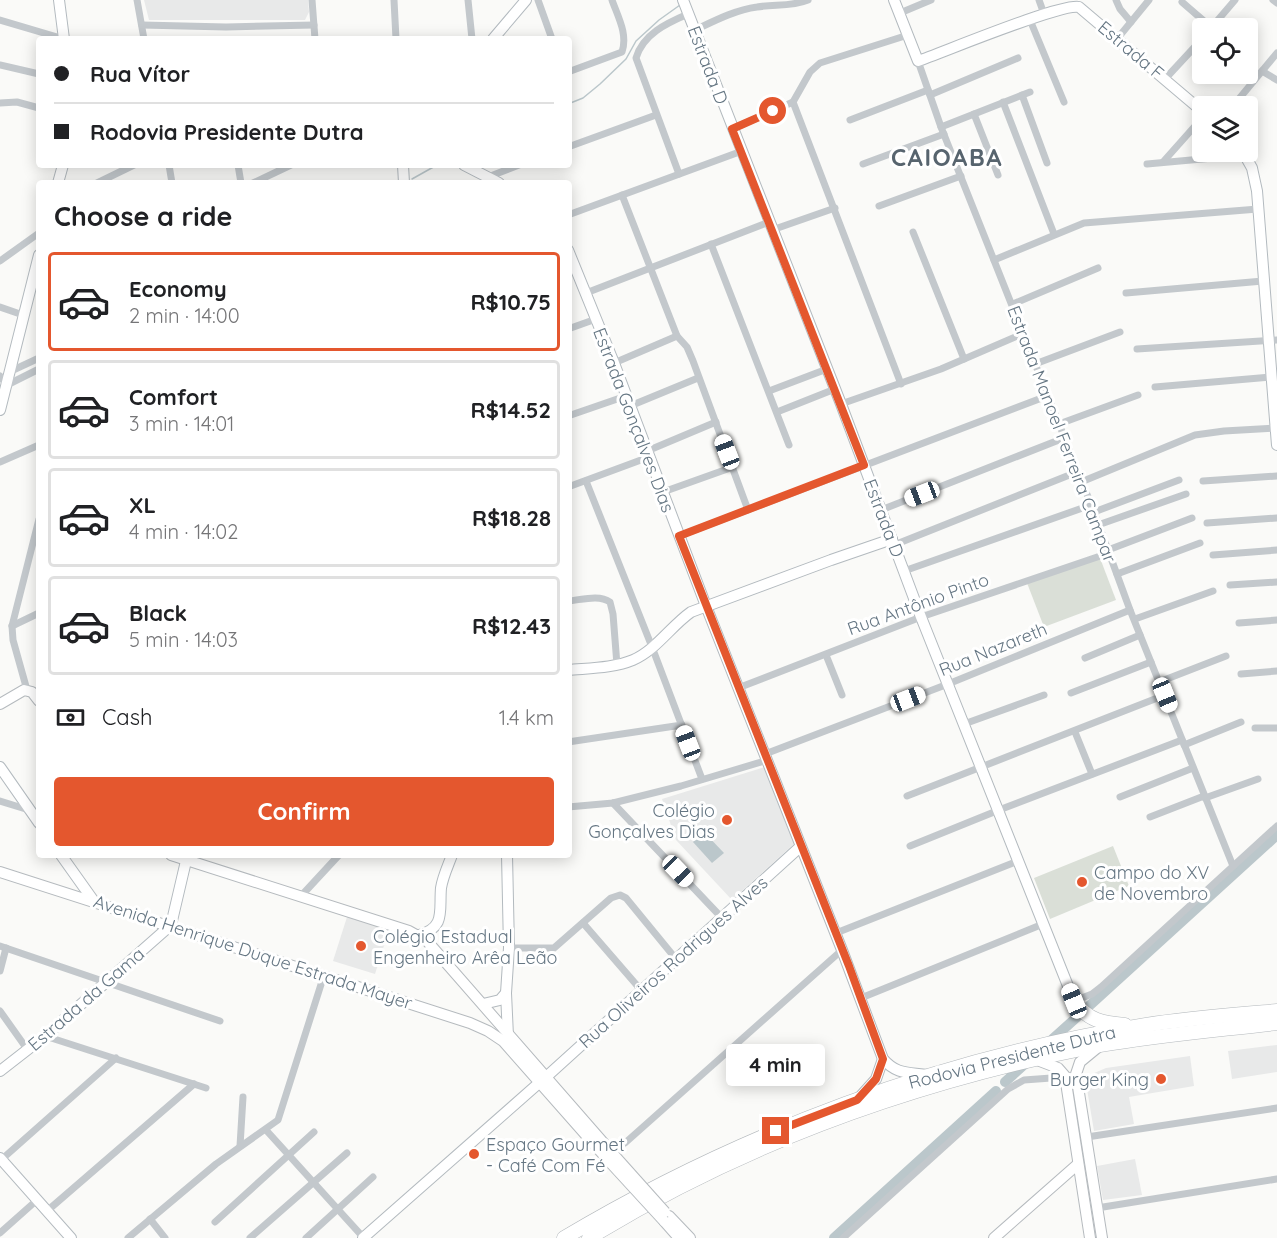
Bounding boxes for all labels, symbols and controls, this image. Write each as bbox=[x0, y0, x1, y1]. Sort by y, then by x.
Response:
street label: Estrada F bbox=[1093, 16, 1169, 84]
map controls bbox=[1192, 18, 1258, 162]
button: locate bbox=[1192, 18, 1258, 84]
street label: Estrada D bbox=[683, 23, 733, 107]
text: Rua Vítor bbox=[90, 60, 190, 88]
button: layers bbox=[1192, 96, 1258, 162]
route start bbox=[759, 97, 786, 124]
text: Rodovia Presidente Dutra bbox=[90, 118, 363, 146]
district label: CAIOABA bbox=[891, 142, 1003, 172]
text: Choose a ride bbox=[54, 199, 232, 233]
icon: car bbox=[57, 275, 111, 329]
text: Economy bbox=[129, 275, 227, 303]
text: R$10.75 bbox=[470, 288, 551, 316]
street label: Estrada Manoel Ferreira Campar bbox=[1002, 302, 1122, 566]
text: 2 min · 14:00 bbox=[129, 303, 240, 328]
street label: Estrada Gonçalves Dias bbox=[588, 324, 680, 516]
icon: car bbox=[57, 383, 111, 437]
text: Comfort bbox=[129, 383, 218, 411]
text: R$14.52 bbox=[471, 396, 551, 424]
text: 3 min · 14:01 bbox=[129, 411, 235, 436]
car bbox=[712, 432, 742, 472]
street label: Estrada D bbox=[859, 476, 909, 560]
car bbox=[902, 479, 942, 509]
icon: car bbox=[57, 491, 111, 545]
text: XL bbox=[129, 491, 156, 519]
text: R$18.28 bbox=[472, 504, 551, 532]
text: 4 min · 14:02 bbox=[129, 519, 238, 544]
street label: Rua Antônio Pinto bbox=[844, 568, 992, 640]
icon: car bbox=[57, 599, 111, 653]
text: Black bbox=[129, 599, 187, 627]
text: R$12.43 bbox=[472, 612, 551, 640]
street label: Rua Nazareth bbox=[936, 617, 1050, 681]
text: 5 min · 14:03 bbox=[129, 627, 238, 652]
car bbox=[1150, 675, 1180, 715]
car bbox=[888, 684, 928, 714]
icon: cash bbox=[54, 701, 87, 734]
text: Cash bbox=[102, 703, 153, 731]
text: 1.4 km bbox=[499, 705, 554, 730]
car bbox=[673, 723, 703, 763]
button: Confirm bbox=[54, 777, 554, 846]
place label: Colégio Gonçalves Dias bbox=[588, 799, 715, 843]
marker: Colégio Gonçalves Dias bbox=[720, 813, 734, 827]
car bbox=[659, 852, 697, 890]
place label: Campo do XV de Novembro bbox=[1094, 861, 1209, 905]
street label: Rua Oliveiros Rodrigues Alves bbox=[574, 871, 772, 1053]
marker: Campo do XV de Novembro bbox=[1075, 875, 1089, 889]
street label: Avenida Henrique Duque Estrada Mayer bbox=[91, 889, 415, 1015]
place label: Colégio Estadual Engenheiro Arêa Leão bbox=[373, 925, 557, 969]
marker: Colégio Estadual Engenheiro Arêa Leão bbox=[354, 939, 368, 953]
street label: Estrada da Gama bbox=[23, 942, 149, 1056]
car bbox=[1059, 981, 1089, 1021]
street label: Rodovia Presidente Dutra bbox=[906, 1020, 1118, 1094]
callout: 4 min bbox=[726, 1044, 826, 1086]
text: 4 min bbox=[749, 1052, 802, 1077]
place label: Burger King bbox=[1050, 1068, 1149, 1091]
marker: Burger King bbox=[1154, 1072, 1168, 1086]
route end bbox=[762, 1117, 789, 1144]
place label: Espaço Gourmet - Café Com Fé bbox=[486, 1133, 625, 1177]
marker: Espaço Gourmet - Café Com Fé bbox=[467, 1147, 481, 1161]

